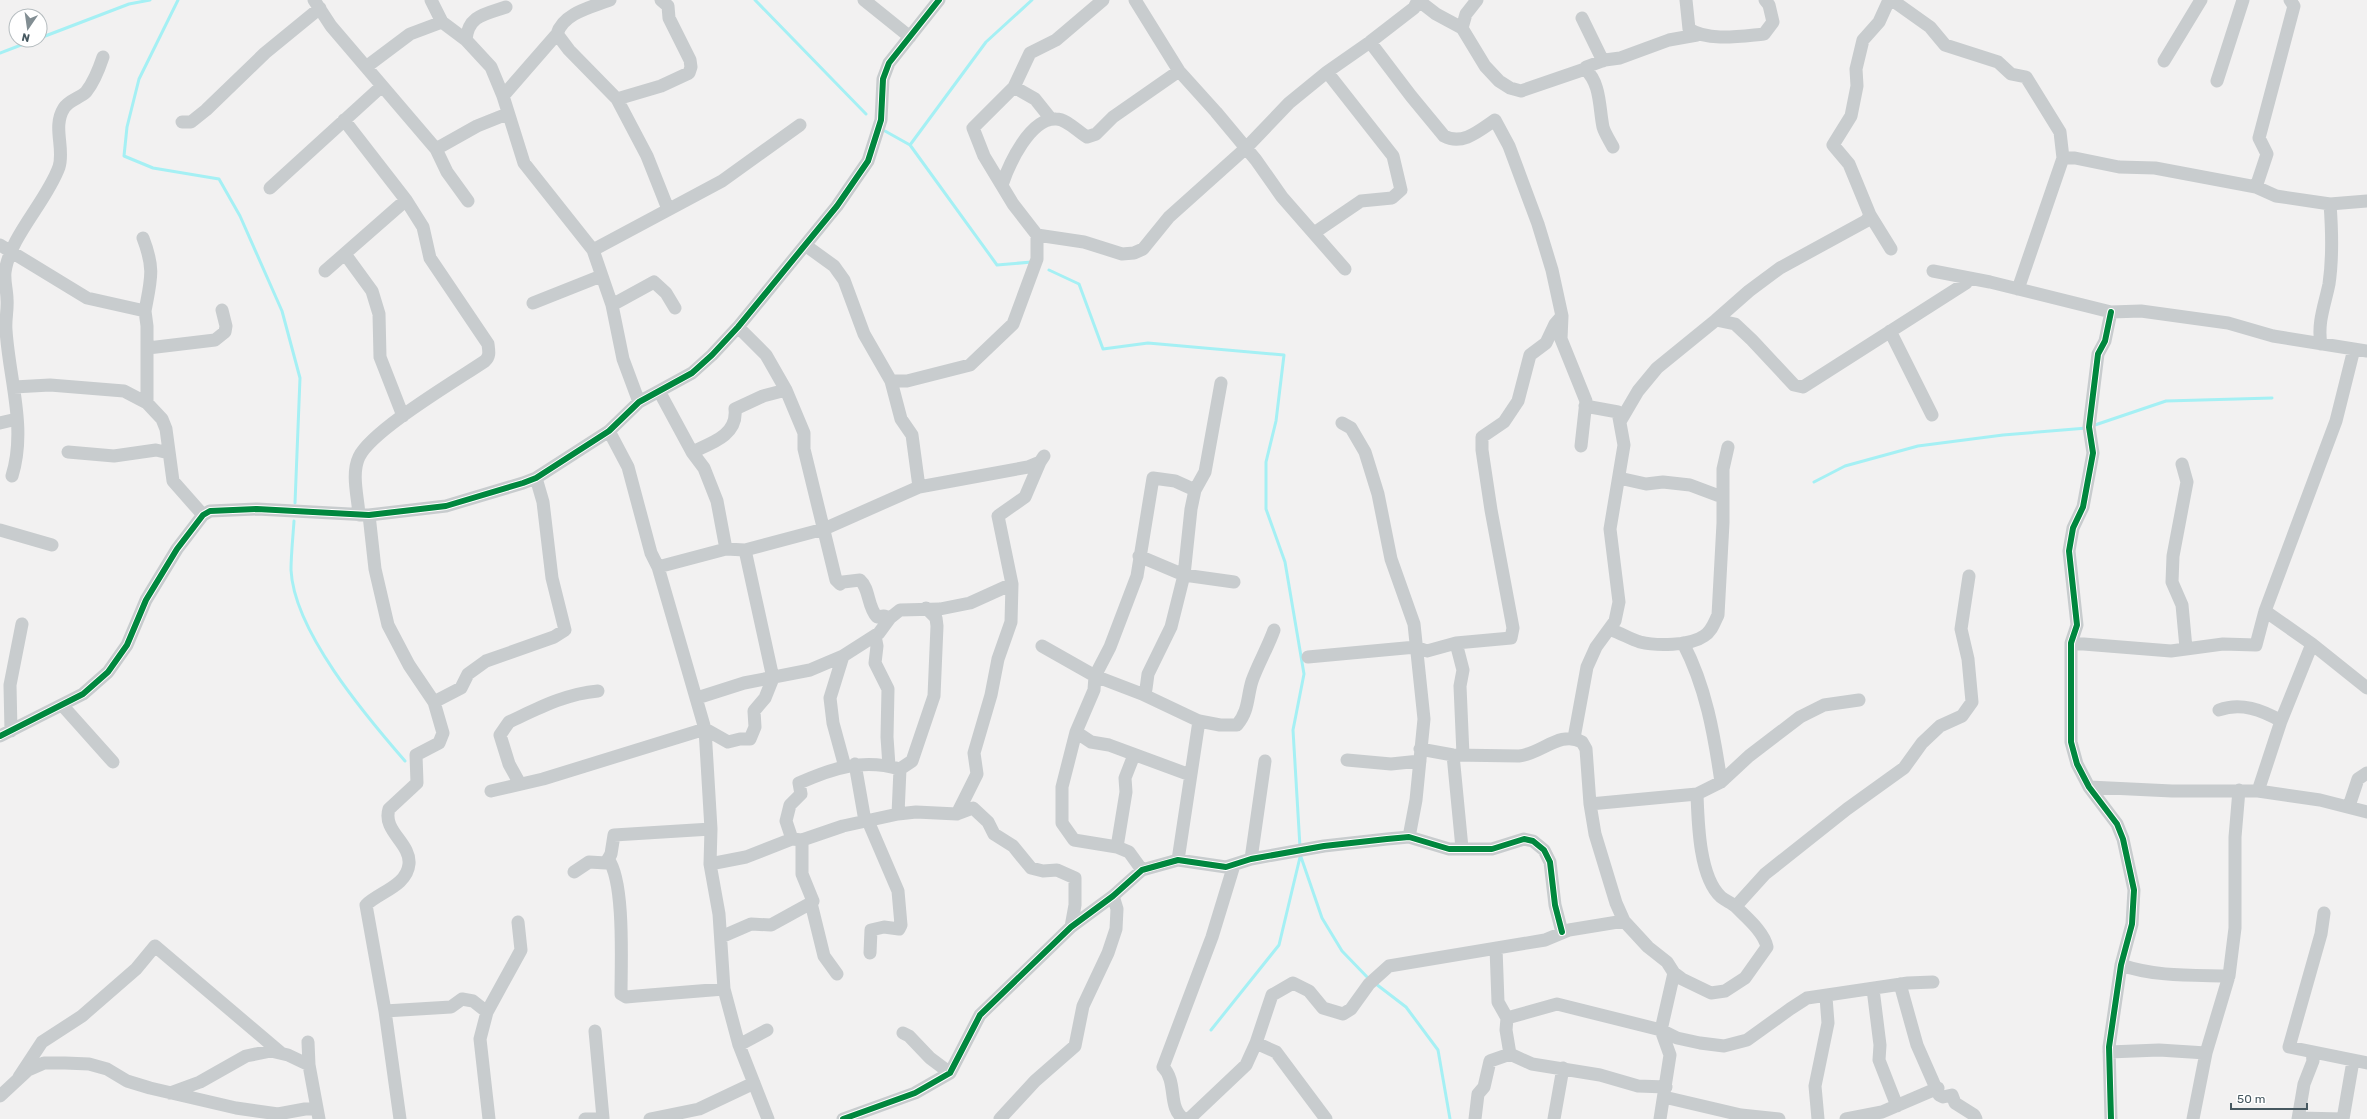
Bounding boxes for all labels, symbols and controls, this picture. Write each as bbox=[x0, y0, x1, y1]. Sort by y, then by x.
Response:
north arrow bbox=[8, 8, 48, 48]
text: N bbox=[20, 30, 31, 44]
scale bar bbox=[2231, 1085, 2307, 1111]
text: 50 m bbox=[2237, 1092, 2265, 1106]

